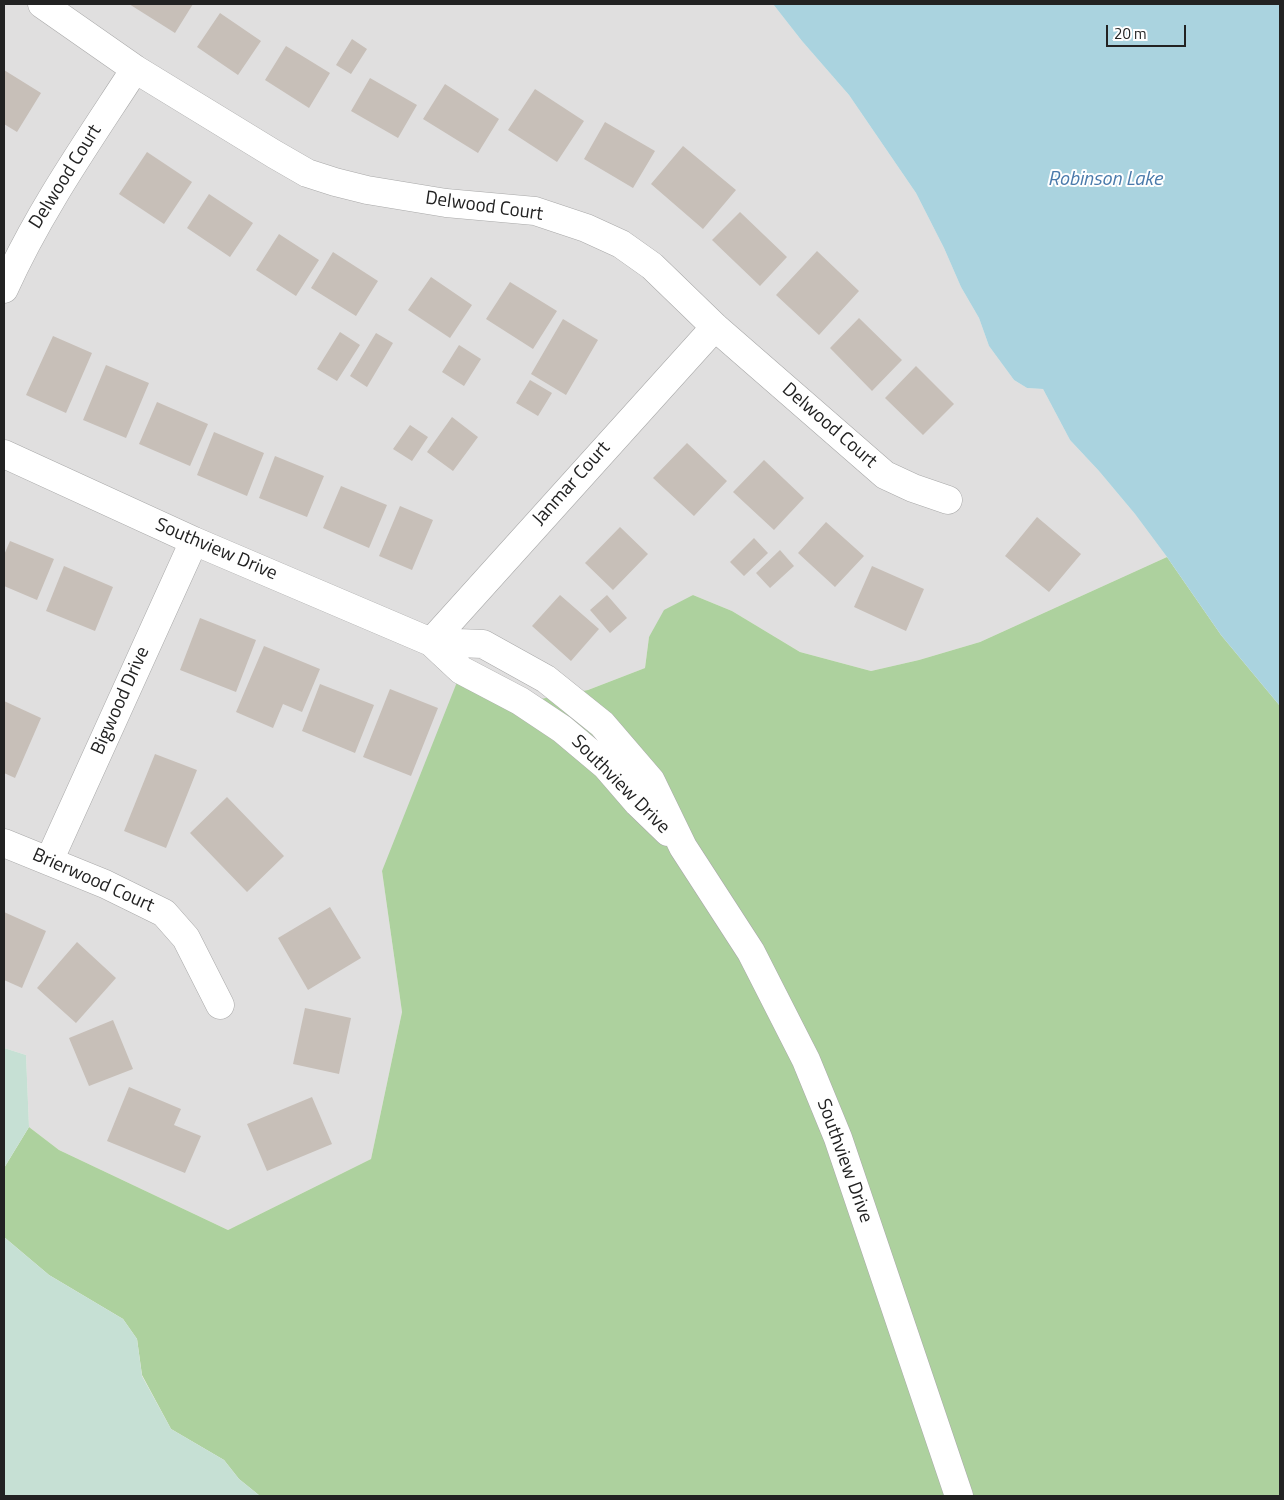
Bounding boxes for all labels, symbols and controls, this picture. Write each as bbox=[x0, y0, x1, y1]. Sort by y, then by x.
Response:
scale bar bbox=[1109, 15, 1189, 47]
text: 20 m bbox=[1114, 22, 1147, 45]
street label: Delwood Court bbox=[25, 121, 107, 233]
water label: Robinson Lake bbox=[1048, 168, 1162, 192]
street label: Delwood Court bbox=[424, 187, 544, 227]
street label: Delwood Court bbox=[777, 379, 881, 473]
street label: Janmar Court bbox=[528, 437, 616, 531]
street label: Southview Drive bbox=[152, 514, 280, 586]
street label: Bigwood Drive bbox=[87, 643, 155, 759]
street label: Southview Drive bbox=[566, 731, 674, 839]
street label: Brierwood Court bbox=[29, 844, 157, 918]
street label: Southview Drive bbox=[811, 1096, 877, 1226]

